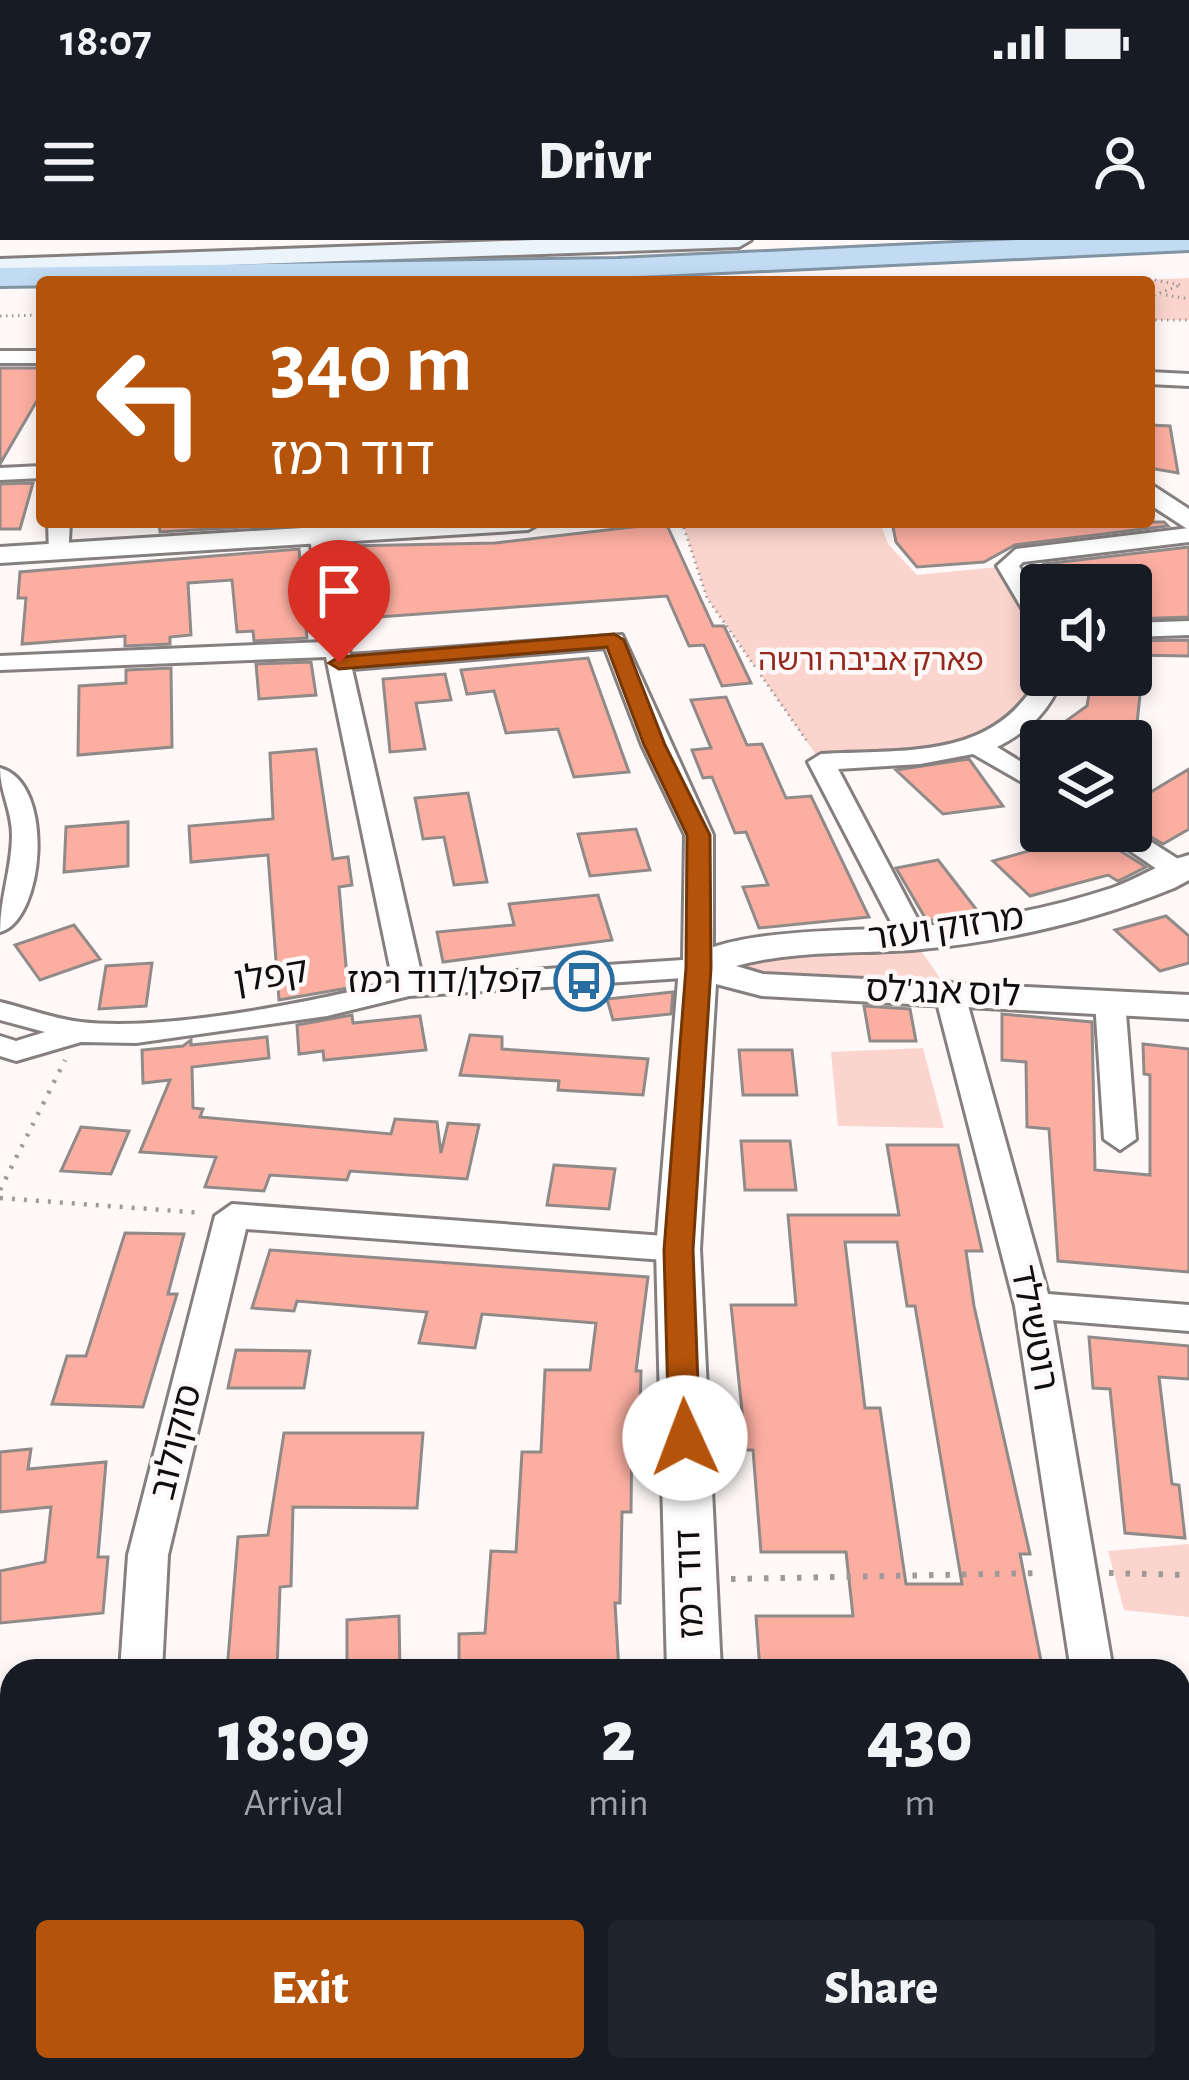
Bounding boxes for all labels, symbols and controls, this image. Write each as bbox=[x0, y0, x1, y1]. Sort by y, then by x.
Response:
text: 18:07 bbox=[60, 19, 152, 64]
icon: menu bbox=[36, 129, 102, 195]
icon: person bbox=[1087, 129, 1153, 195]
text: Drivr bbox=[538, 135, 651, 189]
text: 340 m bbox=[270, 323, 473, 407]
icon: left bbox=[72, 324, 228, 480]
text: דוד רמז bbox=[270, 431, 435, 485]
pin bbox=[288, 540, 390, 663]
icon: arrive bbox=[306, 558, 372, 624]
map controls bbox=[1020, 564, 1152, 852]
button: sound bbox=[1020, 564, 1152, 696]
park label: פארק אביבה ורשה bbox=[758, 646, 984, 676]
button: layers bbox=[1020, 720, 1152, 852]
street label: מרזוק ועזר bbox=[866, 899, 1026, 957]
bus stop icon: קפלן/דוד רמז bbox=[553, 950, 615, 1012]
street label: קפלן bbox=[231, 952, 311, 1000]
place label: קפלן/דוד רמז bbox=[347, 963, 542, 999]
street label: לוס אנג'לס bbox=[865, 971, 1021, 1013]
street label: רוטשילד bbox=[1004, 1262, 1064, 1394]
position arrow bbox=[622, 1375, 748, 1501]
street label: סוקולוב bbox=[144, 1381, 208, 1503]
street label: דוד רמז bbox=[670, 1528, 710, 1640]
text: 18:09 bbox=[218, 1702, 370, 1774]
text: 2 bbox=[601, 1702, 636, 1774]
text: 430 bbox=[867, 1702, 973, 1774]
text: Arrival bbox=[244, 1784, 344, 1823]
text: min bbox=[588, 1784, 649, 1823]
text: m bbox=[904, 1784, 935, 1823]
button: Exit bbox=[36, 1920, 584, 2058]
button: Share bbox=[608, 1920, 1155, 2058]

